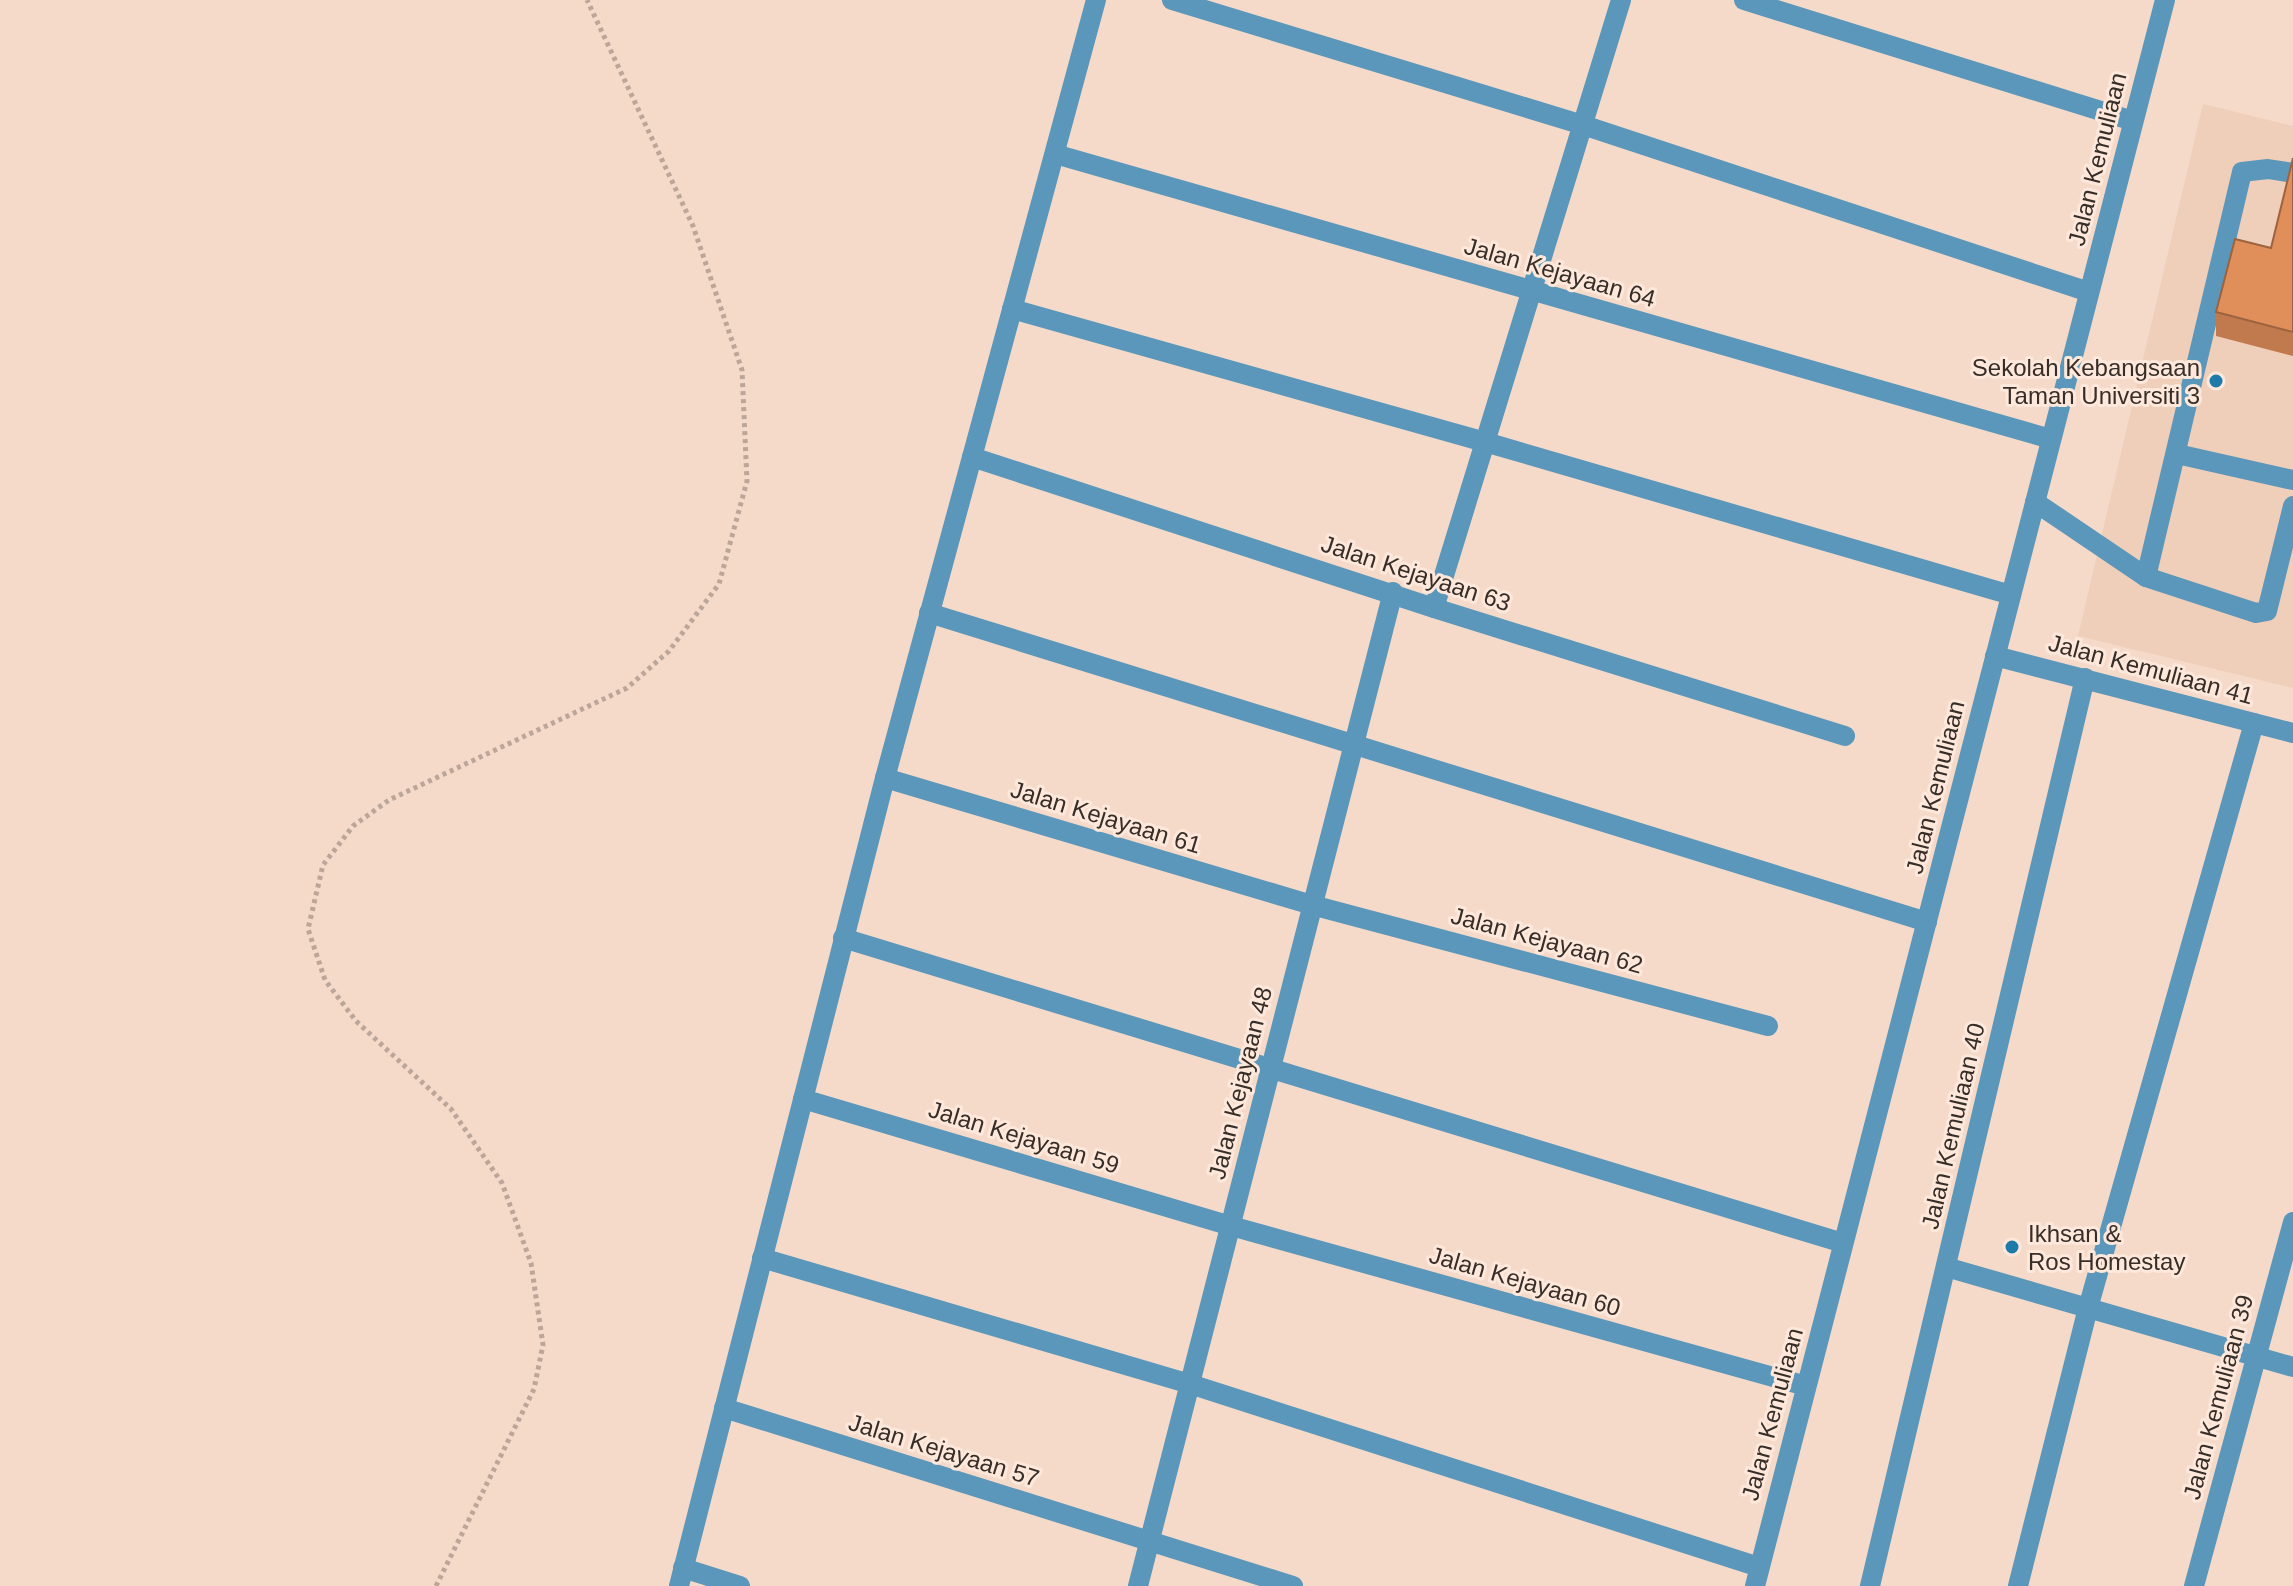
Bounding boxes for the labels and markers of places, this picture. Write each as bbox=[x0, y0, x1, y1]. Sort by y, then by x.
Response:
place label: Sekolah Kebangsaan Taman Universiti 3 bbox=[1972, 354, 2200, 409]
marker: Sekolah Kebangsaan Taman Universiti 3 bbox=[2207, 372, 2225, 390]
place label: Ikhsan & Ros Homestay bbox=[2028, 1220, 2185, 1275]
marker: Ikhsan & Ros Homestay bbox=[2003, 1238, 2021, 1256]

